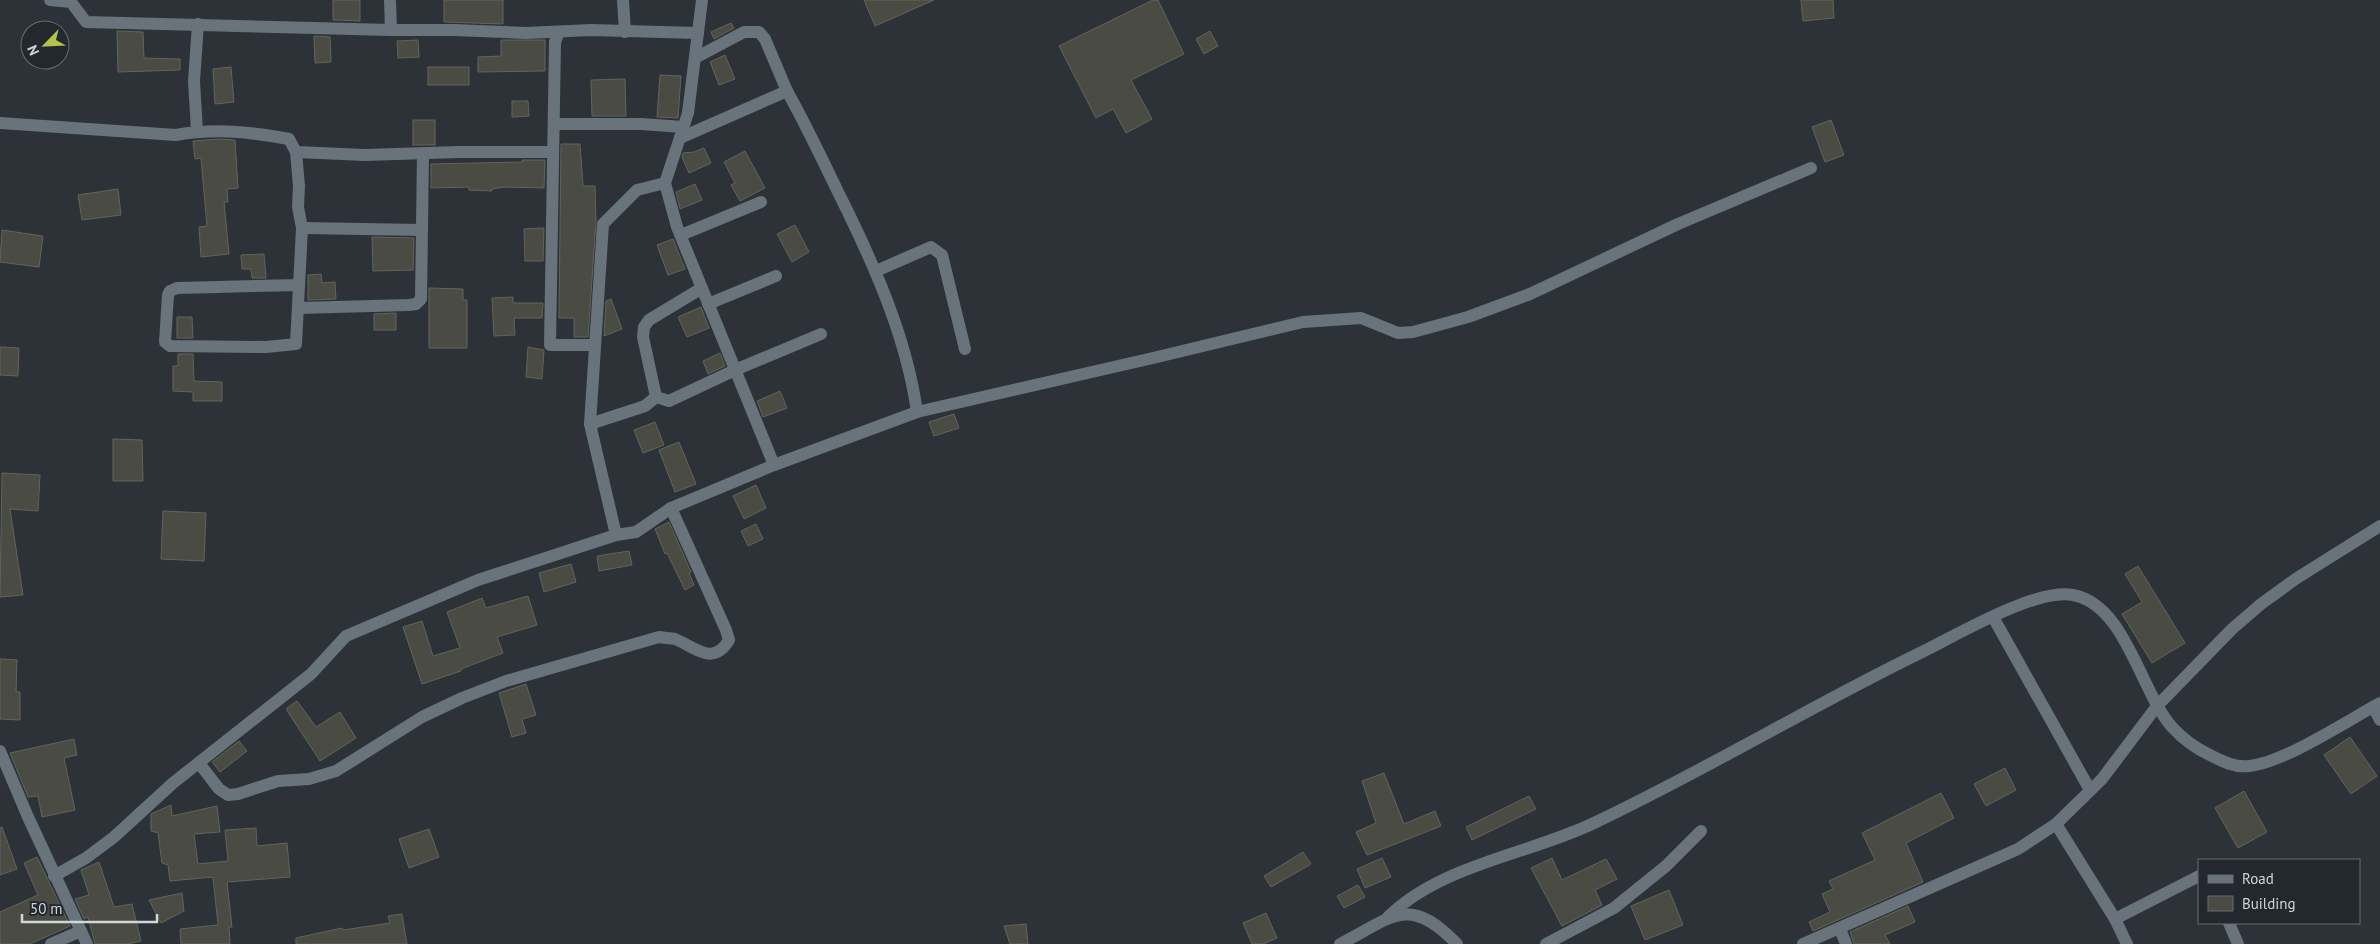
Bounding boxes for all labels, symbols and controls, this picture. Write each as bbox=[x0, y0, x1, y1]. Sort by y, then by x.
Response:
north arrow bbox=[20, 20, 70, 70]
text: N bbox=[23, 42, 43, 58]
legend bbox=[2198, 859, 2360, 924]
text: Road bbox=[2242, 869, 2274, 888]
scale bar bbox=[22, 892, 158, 924]
text: Building bbox=[2242, 894, 2296, 913]
text: 50 m bbox=[30, 899, 63, 918]

